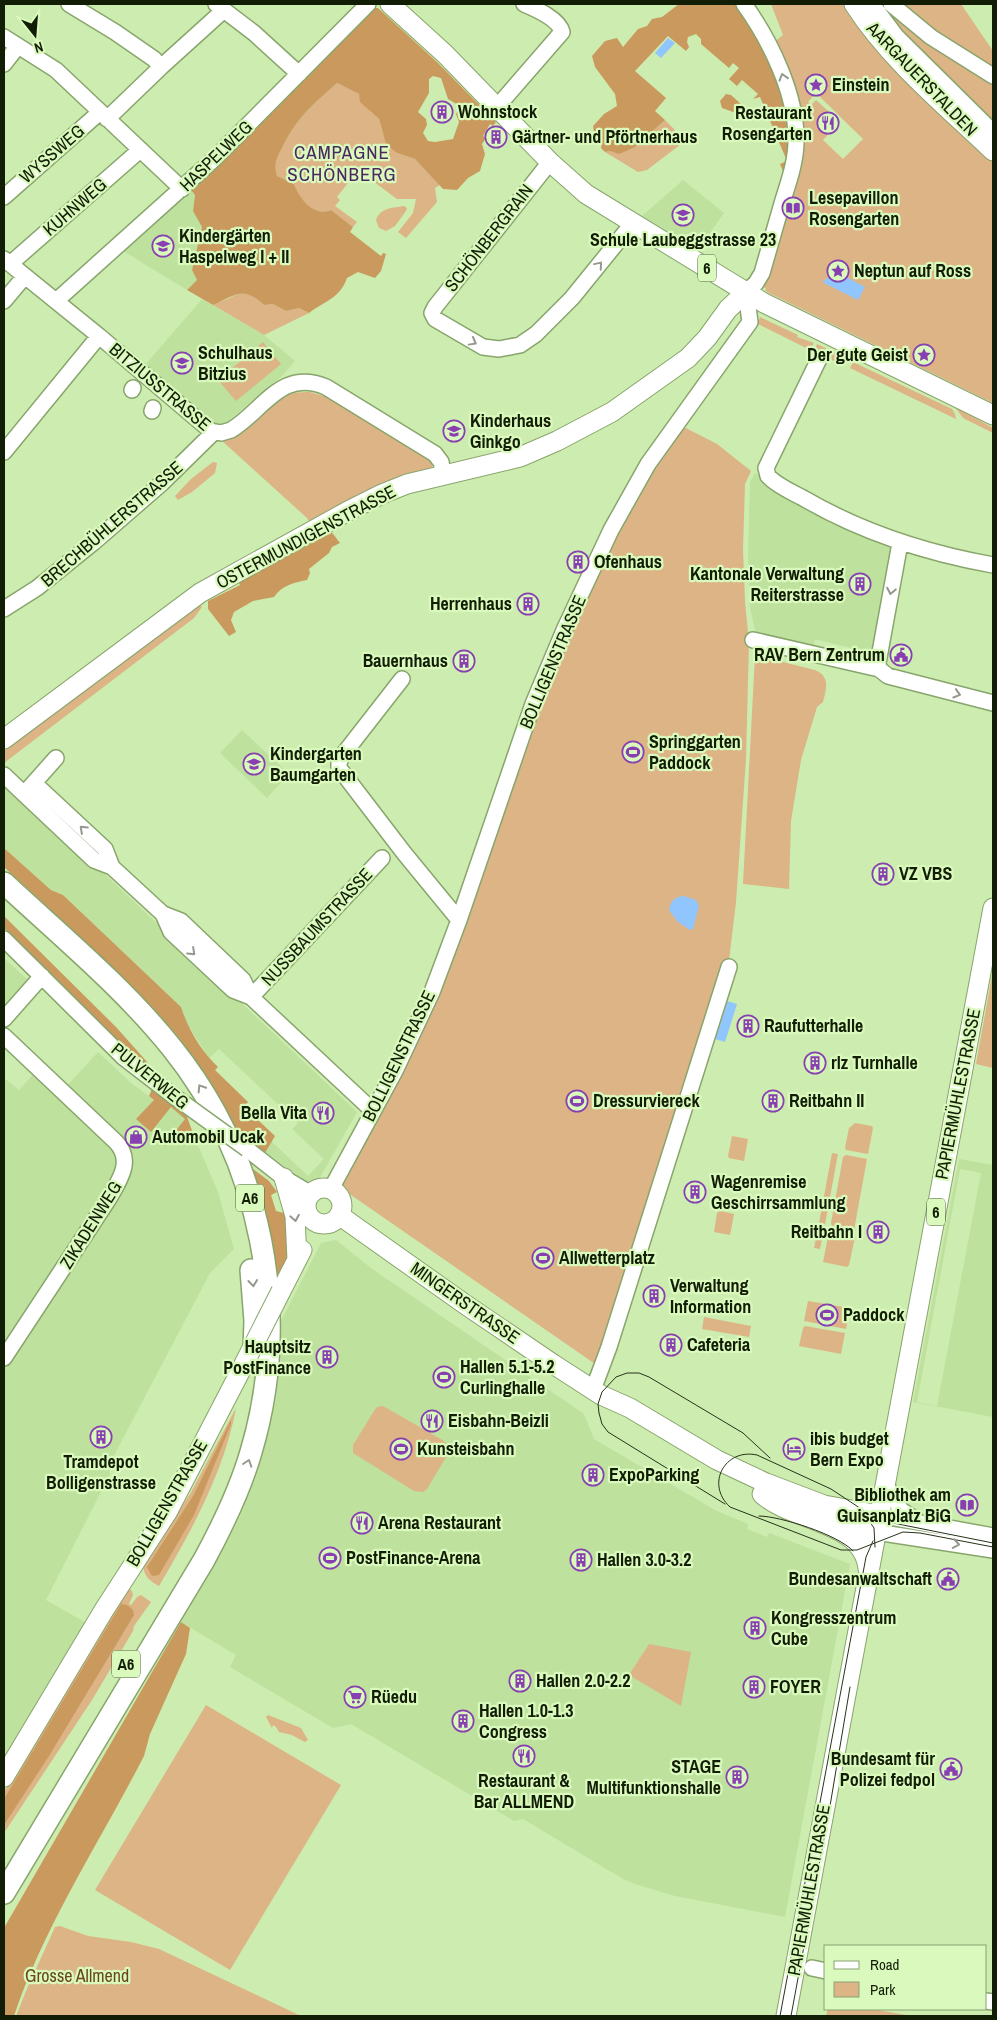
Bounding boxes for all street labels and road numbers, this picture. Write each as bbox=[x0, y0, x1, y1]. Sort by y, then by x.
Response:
street label: AARGAUERSTALDEN bbox=[861, 15, 983, 141]
street label: HASPELWEG bbox=[174, 115, 258, 197]
street label: WYSSWEG bbox=[14, 118, 90, 189]
street label: KUHNWEG bbox=[37, 172, 112, 241]
street label: SCHÖNBERGRAIN bbox=[439, 179, 539, 297]
road number: 6 bbox=[698, 254, 716, 282]
street label: BITZIUSSTRASSE bbox=[104, 337, 216, 437]
street label: BRECHBÜHLERSTRASSE bbox=[35, 455, 188, 592]
street label: OSTERMUNDIGENSTRASSE bbox=[212, 479, 400, 595]
street label: BOLLIGENSTRASSE bbox=[513, 591, 592, 732]
street label: NUSSBAUMSTRASSE bbox=[255, 862, 378, 991]
street label: BOLLIGENSTRASSE bbox=[356, 986, 441, 1125]
street label: PAPIERMÜHLESTRASSE bbox=[929, 1006, 986, 1182]
street label: PULVERWEG bbox=[106, 1037, 194, 1115]
street label: ZIKADENWEG bbox=[54, 1176, 127, 1273]
road number: A6 bbox=[236, 1184, 264, 1212]
road number: 6 bbox=[927, 1198, 945, 1226]
street label: MINGERSTRASSE bbox=[406, 1256, 525, 1350]
street label: BOLLIGENSTRASSE bbox=[120, 1435, 213, 1571]
road number: A6 bbox=[112, 1650, 140, 1678]
street label: PAPIERMÜHLESTRASSE bbox=[781, 1802, 836, 1978]

